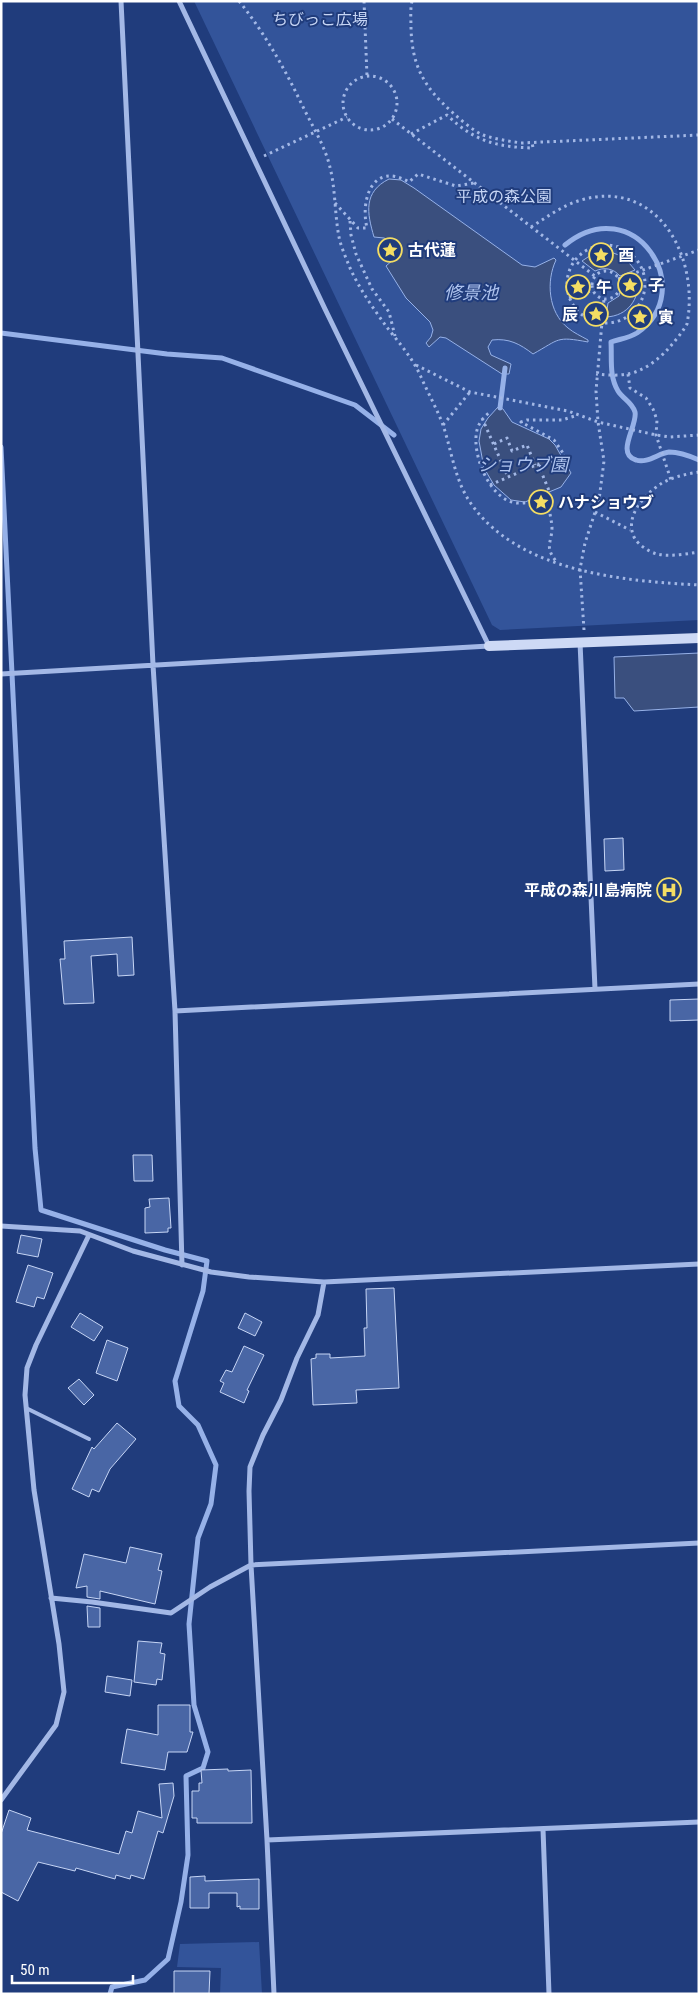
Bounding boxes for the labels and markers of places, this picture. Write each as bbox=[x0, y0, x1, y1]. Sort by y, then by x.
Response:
place icon: 古代蓮 bbox=[377, 237, 403, 263]
place label: 古代蓮 bbox=[408, 241, 456, 260]
place icon: 酉 bbox=[588, 242, 614, 268]
place label: 酉 bbox=[618, 246, 634, 265]
place icon: 子 bbox=[617, 272, 643, 298]
place icon: 午 bbox=[565, 274, 591, 300]
place label: 子 bbox=[648, 276, 664, 295]
place label: 午 bbox=[596, 278, 612, 297]
place icon: 辰 bbox=[583, 301, 609, 327]
place icon: 寅 bbox=[627, 304, 653, 330]
place label: 辰 bbox=[562, 305, 578, 324]
place label: 寅 bbox=[658, 308, 674, 327]
place icon: ハナショウブ bbox=[528, 489, 554, 515]
place label: ハナショウブ bbox=[558, 493, 654, 512]
hospital icon: 平成の森川島病院 bbox=[656, 877, 682, 903]
place label: 平成の森川島病院 bbox=[524, 881, 652, 900]

